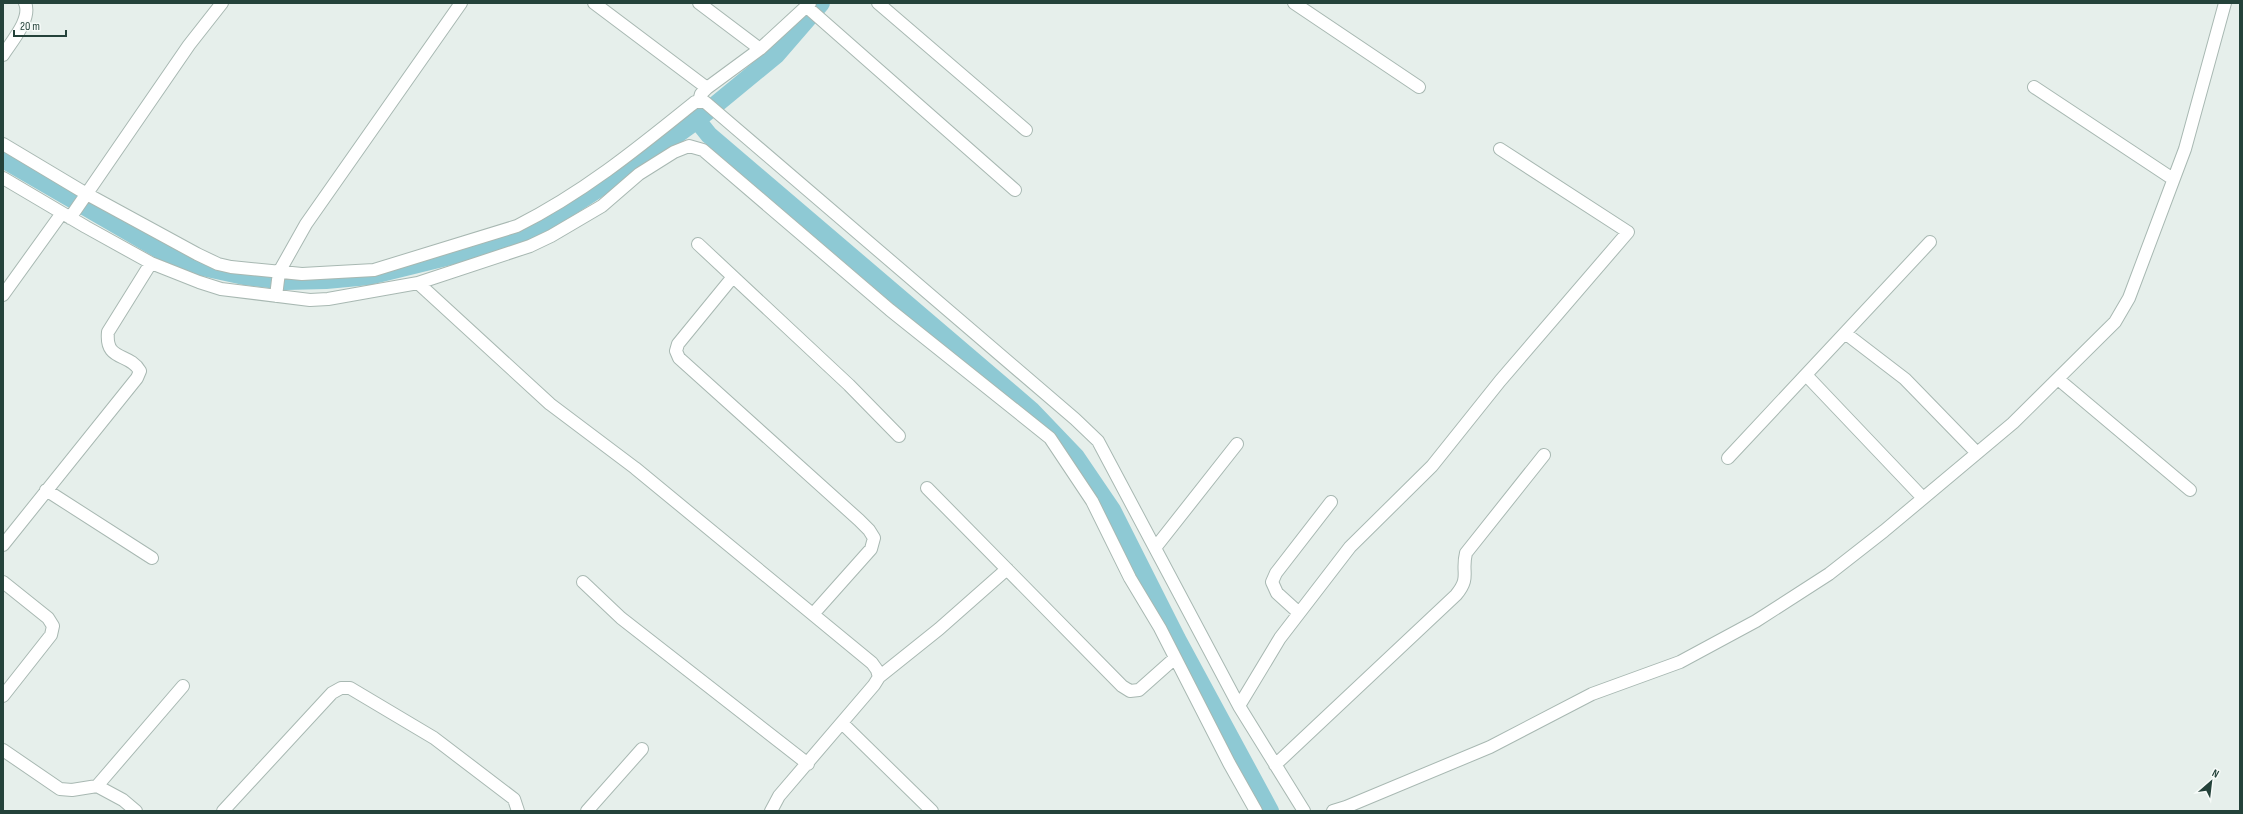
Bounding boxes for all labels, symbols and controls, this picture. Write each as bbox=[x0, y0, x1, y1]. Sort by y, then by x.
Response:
scale bar bbox=[14, 12, 66, 38]
text: 20 m bbox=[20, 19, 40, 34]
north arrow bbox=[2191, 762, 2231, 802]
text: N bbox=[2210, 766, 2221, 781]

